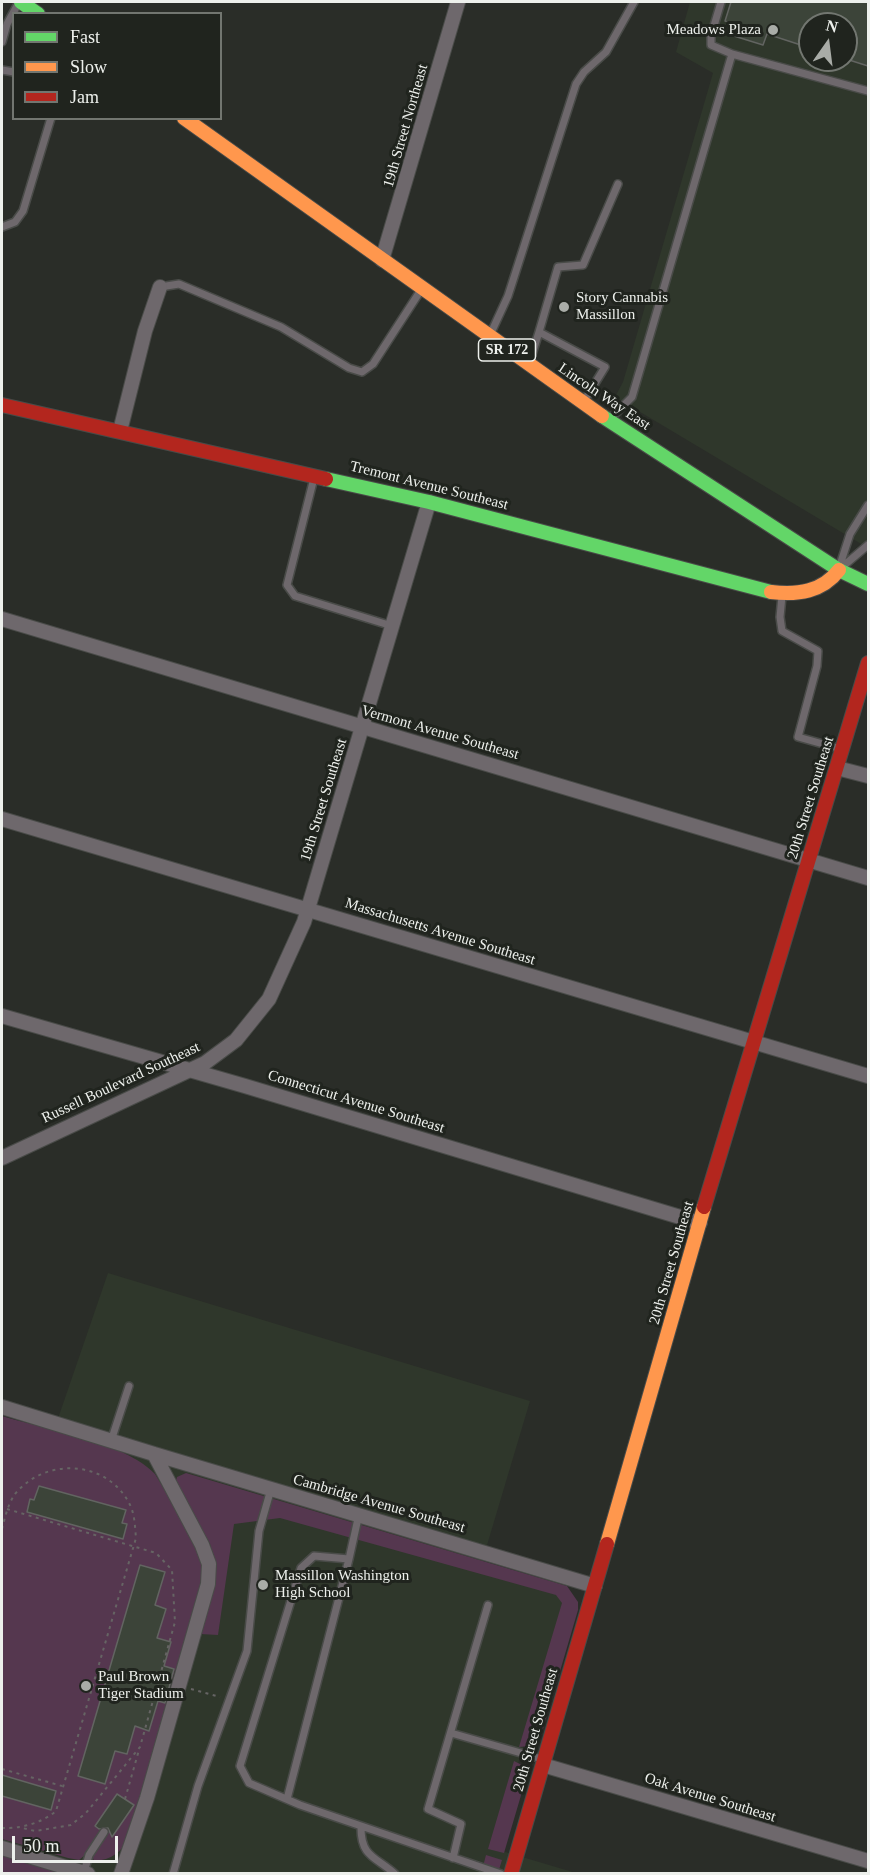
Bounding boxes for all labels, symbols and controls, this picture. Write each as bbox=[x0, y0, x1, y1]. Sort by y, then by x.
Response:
legend bbox=[12, 12, 222, 120]
north arrow bbox=[798, 12, 858, 72]
text: N bbox=[824, 16, 840, 36]
place label: Meadows Plaza bbox=[666, 21, 761, 39]
marker: Meadows Plaza bbox=[766, 23, 780, 37]
text: Fast bbox=[70, 27, 100, 47]
text: Slow bbox=[70, 57, 107, 77]
street label: 19th Street Northeast bbox=[380, 62, 432, 190]
text: Jam bbox=[70, 87, 99, 107]
place label: Story Cannabis Massillon bbox=[576, 289, 668, 324]
marker: Story Cannabis Massillon bbox=[557, 300, 571, 314]
road number: SR 172 bbox=[478, 339, 536, 361]
street label: Lincoln Way East bbox=[555, 360, 653, 434]
street label: Tremont Avenue Southeast bbox=[348, 458, 510, 514]
street label: Vermont Avenue Southeast bbox=[359, 702, 521, 764]
street label: 20th Street Southeast bbox=[784, 734, 838, 862]
street label: 19th Street Southeast bbox=[297, 736, 351, 864]
street label: Massachusetts Avenue Southeast bbox=[343, 894, 537, 970]
street label: Russell Boulevard Southeast bbox=[39, 1038, 203, 1128]
street label: Connecticut Avenue Southeast bbox=[265, 1067, 447, 1137]
street label: 20th Street Southeast bbox=[646, 1199, 698, 1327]
street label: Cambridge Avenue Southeast bbox=[291, 1471, 467, 1537]
place label: Massillon Washington High School bbox=[275, 1567, 409, 1602]
marker: Massillon Washington High School bbox=[256, 1578, 270, 1592]
street label: 20th Street Southeast bbox=[510, 1666, 562, 1794]
place label: Paul Brown Tiger Stadium bbox=[98, 1668, 184, 1703]
marker: Paul Brown Tiger Stadium bbox=[79, 1679, 93, 1693]
street label: Oak Avenue Southeast bbox=[642, 1769, 778, 1827]
scale bar bbox=[15, 1824, 122, 1862]
text: 50 m bbox=[23, 1836, 60, 1856]

